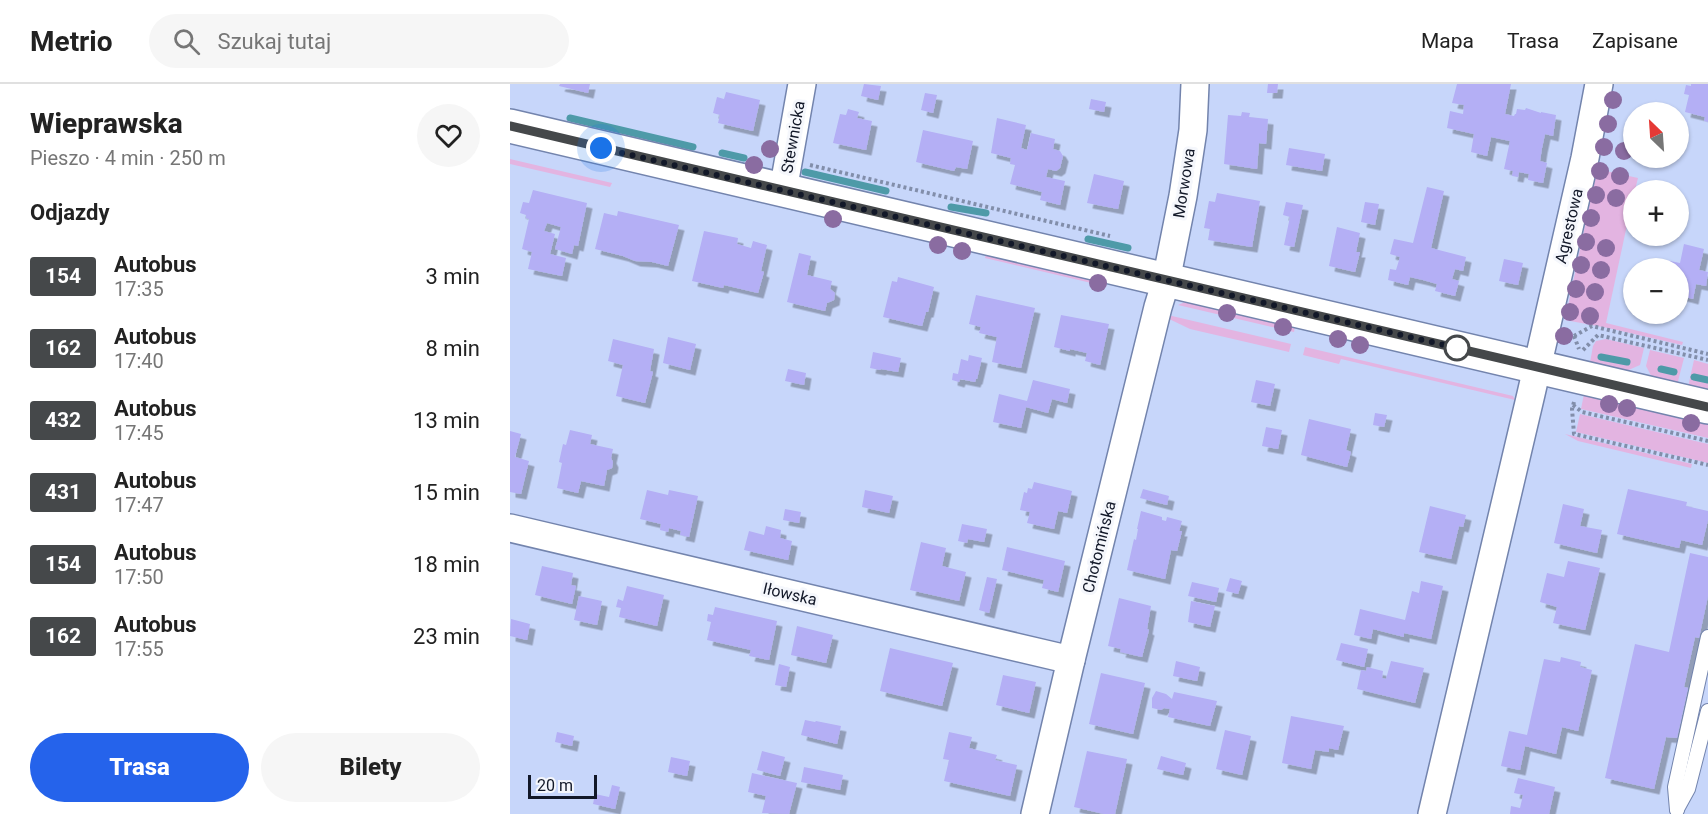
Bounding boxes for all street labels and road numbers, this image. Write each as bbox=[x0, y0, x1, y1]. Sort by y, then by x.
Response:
street label: Stewnicka bbox=[777, 99, 809, 175]
street label: Morwowa bbox=[1169, 147, 1199, 219]
street label: Agrestowa bbox=[1551, 187, 1587, 265]
street label: Chotomińska bbox=[1078, 499, 1120, 595]
street label: Iłowska bbox=[761, 579, 819, 609]

